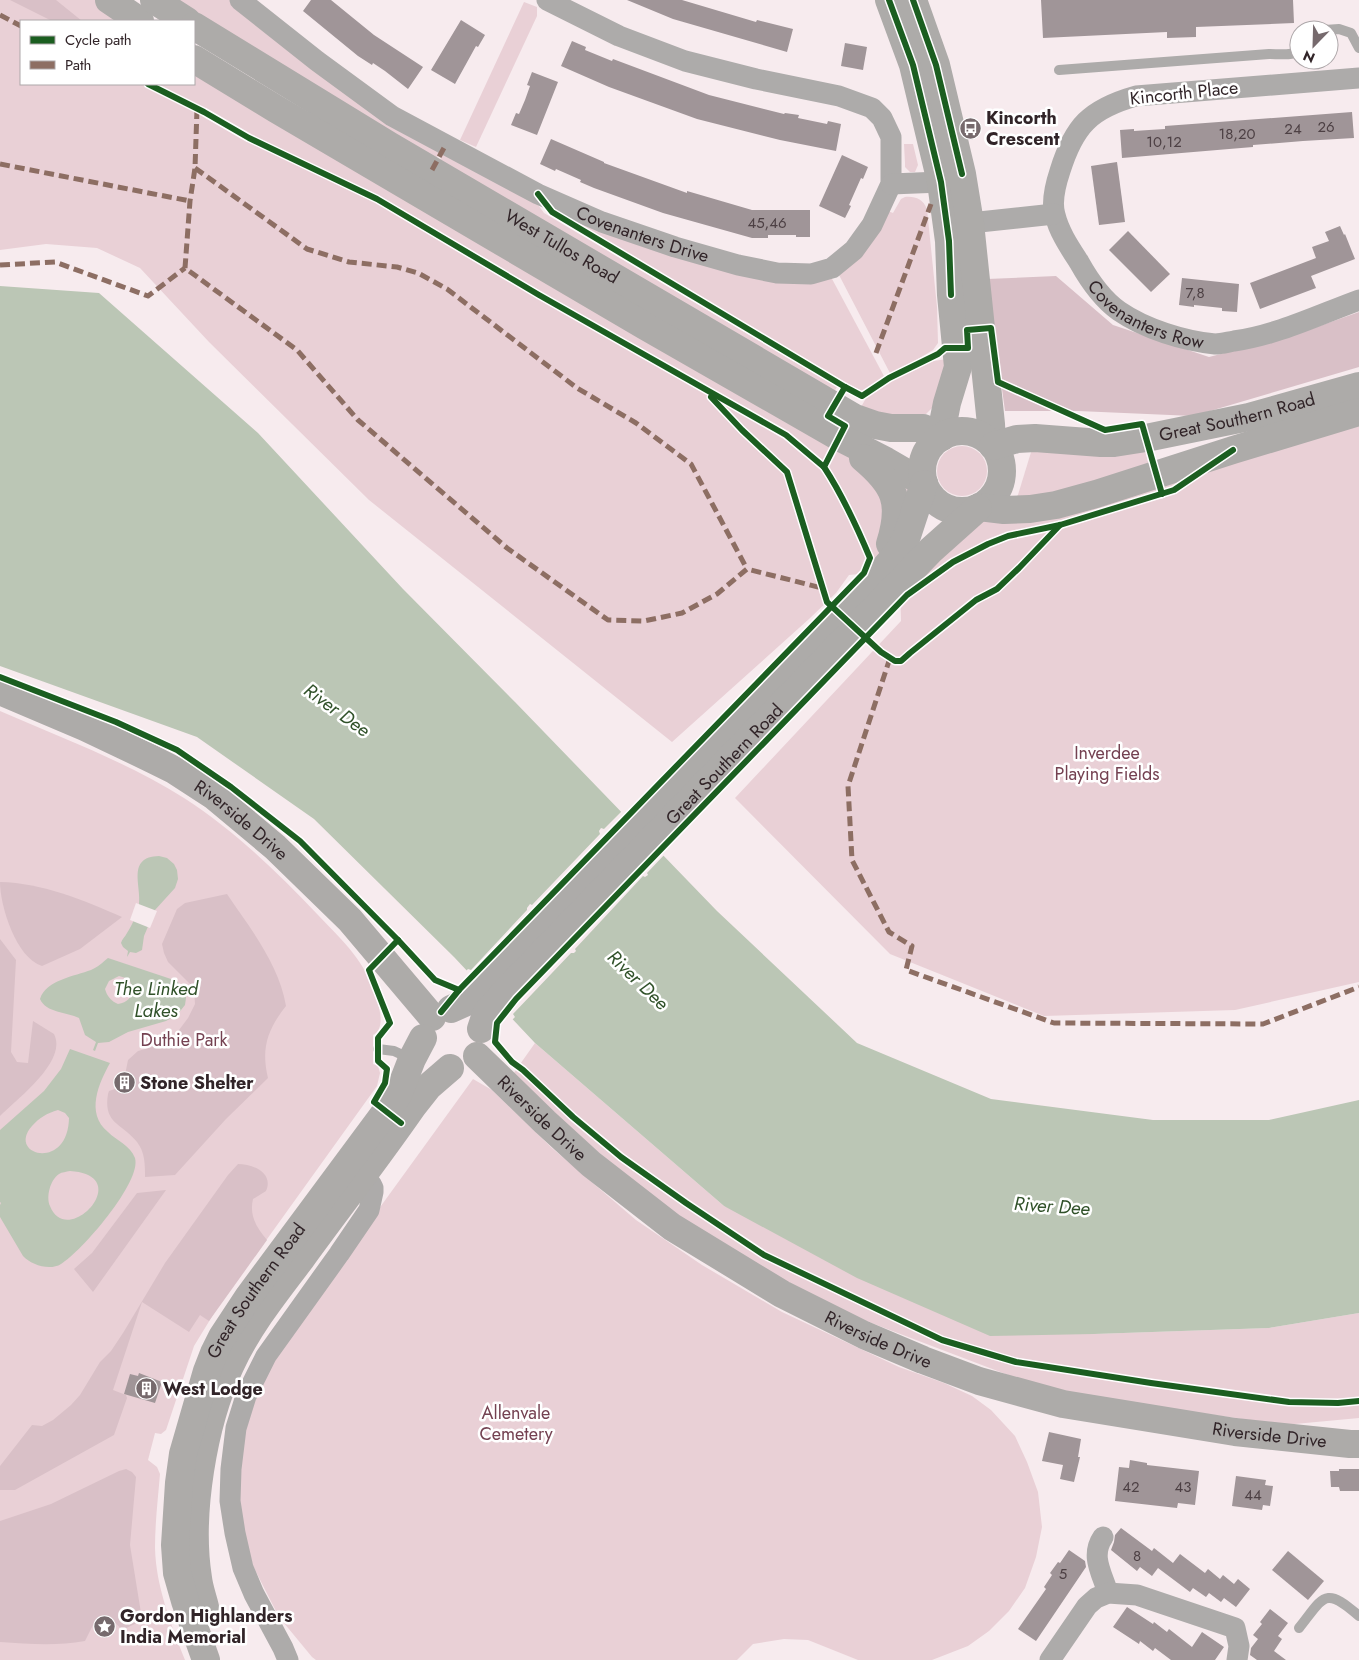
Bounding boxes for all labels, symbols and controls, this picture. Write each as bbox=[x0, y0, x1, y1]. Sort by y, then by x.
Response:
legend bbox=[20, 20, 195, 85]
north arrow bbox=[1289, 20, 1339, 70]
text: Cycle path bbox=[65, 29, 132, 51]
text: N bbox=[1300, 46, 1318, 68]
text: Path bbox=[65, 54, 91, 76]
street label: Kincorth Place bbox=[1129, 74, 1239, 112]
place label: Kincorth Crescent bbox=[986, 105, 1060, 152]
bus stop icon: Kincorth Crescent bbox=[958, 116, 982, 140]
house number: 26 bbox=[1317, 116, 1335, 138]
house number: 24 bbox=[1284, 118, 1302, 140]
house number: 18,20 bbox=[1219, 123, 1255, 145]
house number: 10,12 bbox=[1146, 131, 1182, 153]
street label: Covenanters Drive bbox=[572, 199, 712, 269]
street label: West Tullos Road bbox=[500, 203, 624, 290]
house number: 45,46 bbox=[747, 212, 787, 234]
street label: Covenanters Row bbox=[1081, 274, 1207, 356]
house number: 7,8 bbox=[1185, 282, 1205, 304]
street label: Great Southern Road bbox=[1157, 386, 1318, 448]
water label: River Dee bbox=[298, 677, 376, 744]
street label: Great Southern Road bbox=[660, 698, 789, 831]
park label: Inverdee Playing Fields bbox=[1055, 740, 1159, 787]
street label: Riverside Drive bbox=[189, 773, 294, 866]
water label: River Dee bbox=[601, 944, 675, 1016]
water label: The Linked Lakes bbox=[114, 975, 200, 1024]
park label: Duthie Park bbox=[141, 1027, 228, 1053]
street label: Riverside Drive bbox=[491, 1069, 593, 1167]
place label: Stone Shelter bbox=[140, 1070, 254, 1096]
building icon: Stone Shelter bbox=[112, 1071, 136, 1095]
water label: River Dee bbox=[1013, 1190, 1091, 1222]
street label: Great Southern Road bbox=[200, 1218, 312, 1363]
street label: Riverside Drive bbox=[820, 1304, 935, 1375]
place label: West Lodge bbox=[163, 1376, 263, 1402]
building icon: West Lodge bbox=[135, 1377, 159, 1401]
park label: Allenvale Cemetery bbox=[479, 1400, 553, 1447]
street label: Riverside Drive bbox=[1210, 1416, 1328, 1454]
house number: 42 bbox=[1122, 1476, 1140, 1498]
house number: 43 bbox=[1175, 1476, 1191, 1498]
house number: 44 bbox=[1244, 1484, 1262, 1506]
house number: 8 bbox=[1133, 1545, 1141, 1567]
house number: 5 bbox=[1059, 1563, 1067, 1585]
place label: Gordon Highlanders India Memorial bbox=[120, 1603, 292, 1650]
place icon: Gordon Highlanders India Memorial bbox=[92, 1614, 116, 1638]

